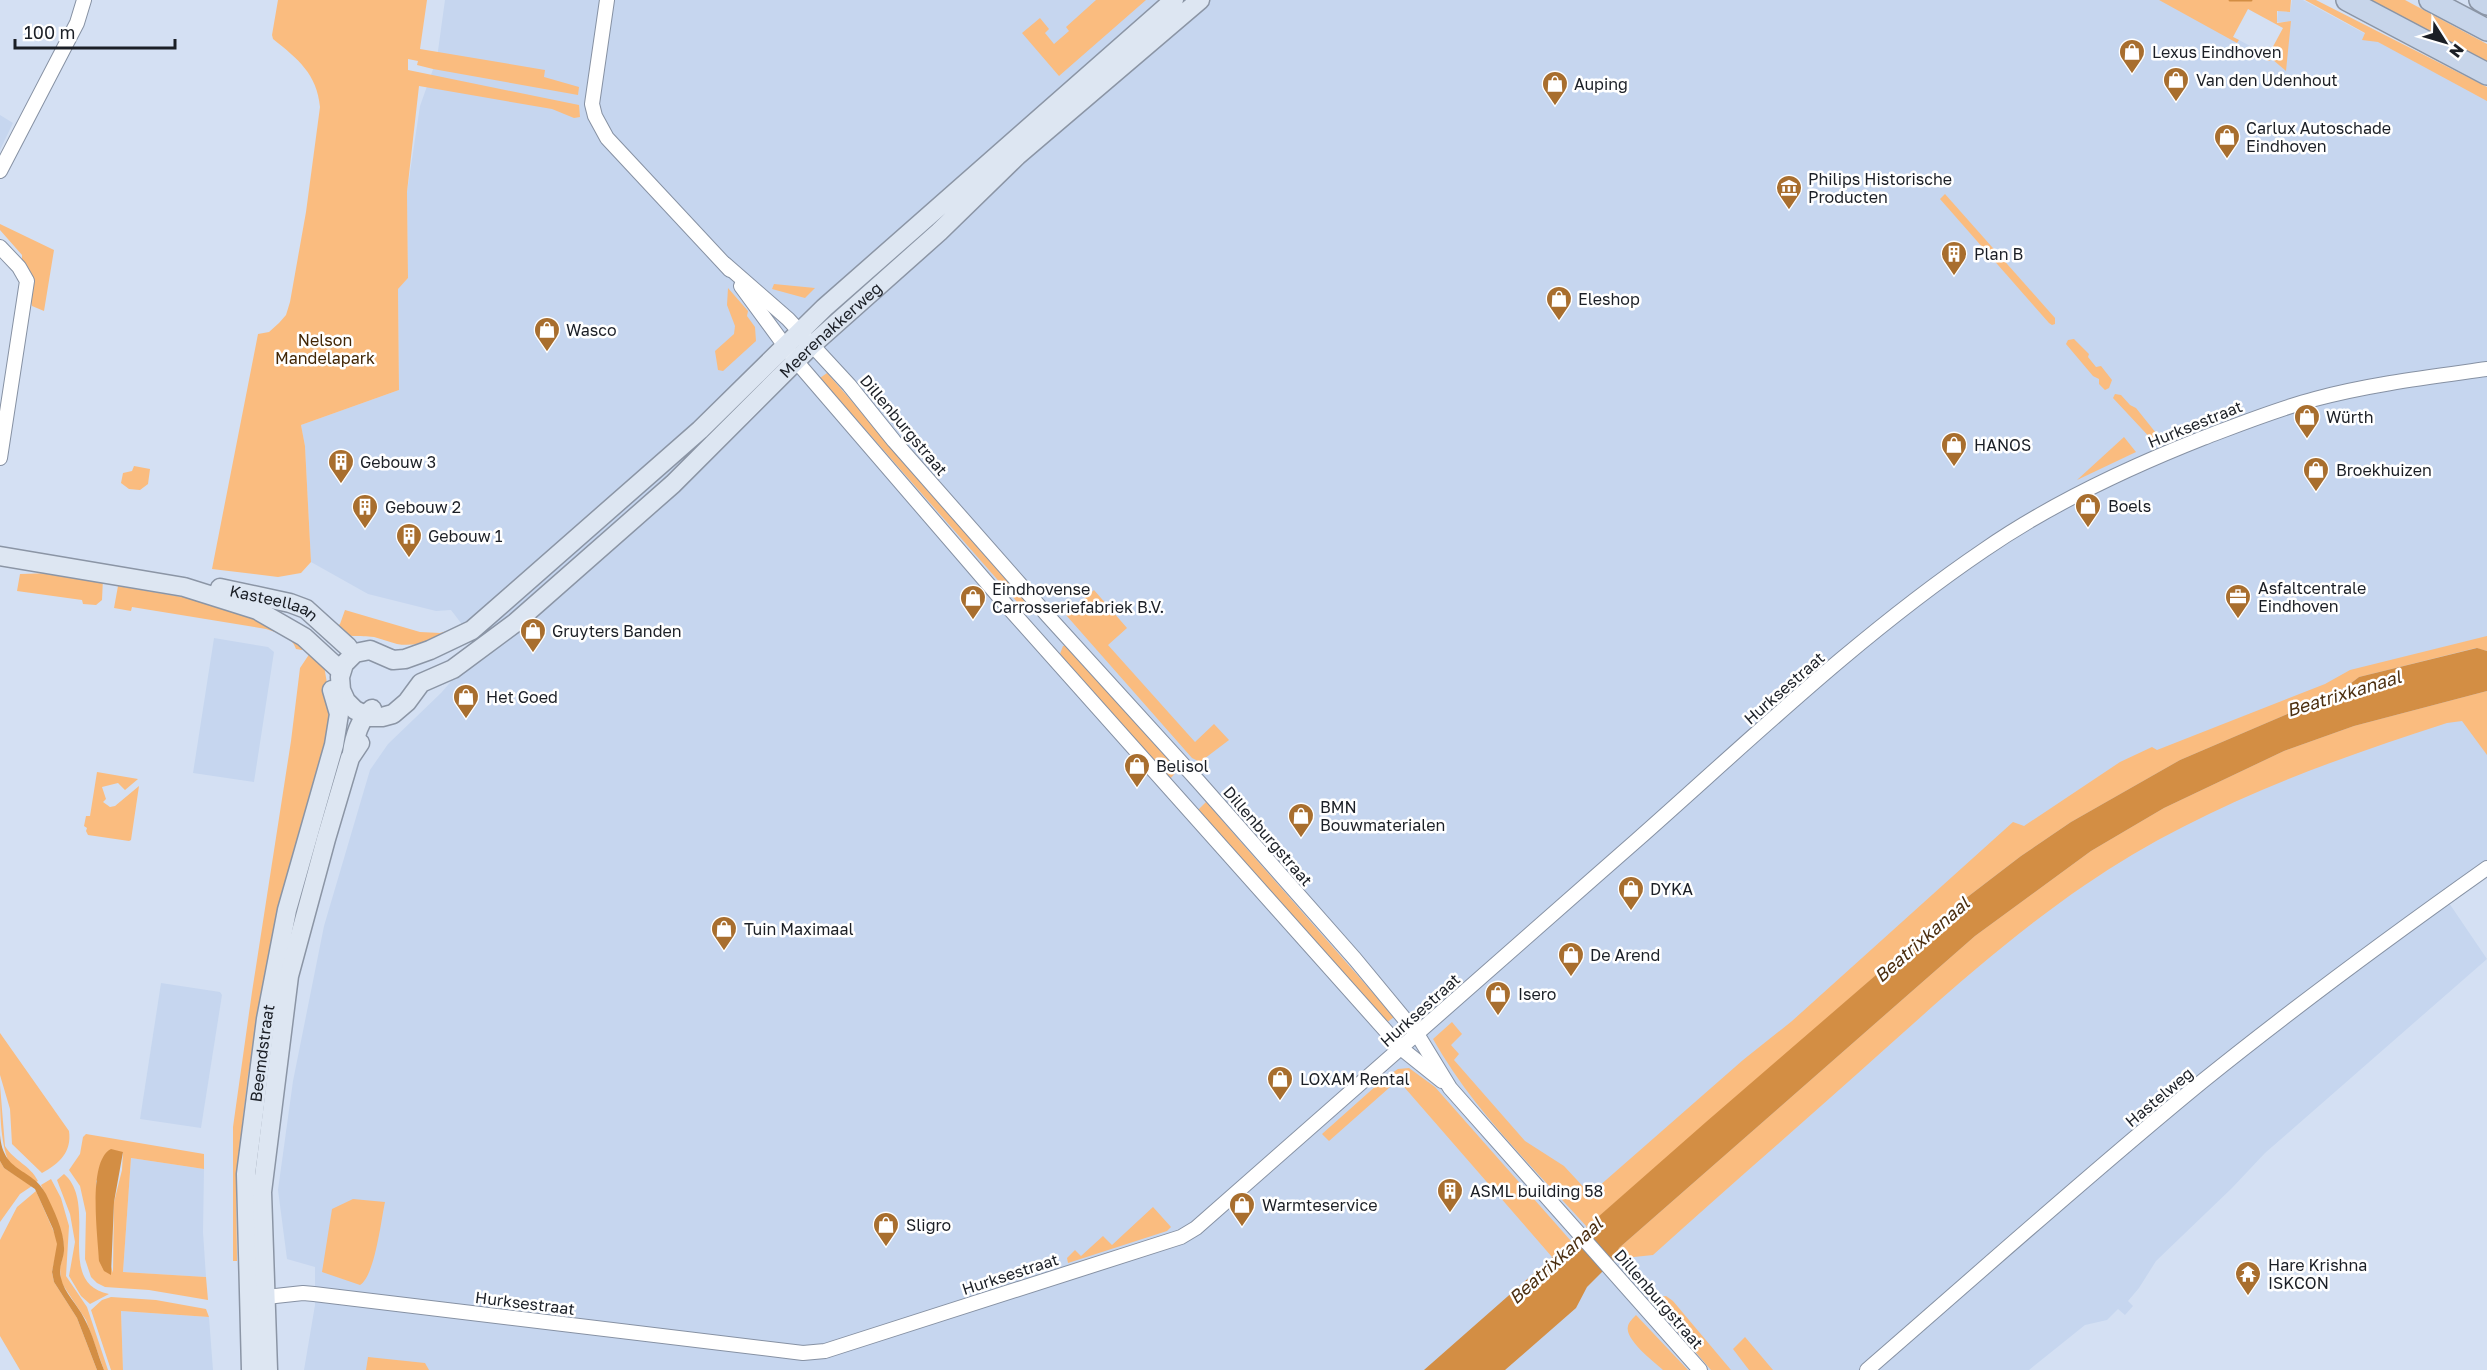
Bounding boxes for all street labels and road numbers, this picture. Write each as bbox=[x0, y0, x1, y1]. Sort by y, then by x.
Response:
street label: Meerenakkerweg bbox=[775, 278, 886, 382]
street label: Dillenburgstraat bbox=[856, 371, 952, 479]
street label: Hurksestraat bbox=[2145, 396, 2245, 452]
street label: Kasteellaan bbox=[228, 580, 322, 625]
street label: Hurksestraat bbox=[1740, 648, 1828, 728]
street label: Dillenburgstraat bbox=[1219, 782, 1317, 890]
street label: Hurksestraat bbox=[1376, 969, 1464, 1051]
street label: Beemdstraat bbox=[245, 1002, 279, 1103]
street label: Hastelweg bbox=[2121, 1063, 2197, 1131]
street label: Dillenburgstraat bbox=[1610, 1245, 1708, 1353]
street label: Hurksestraat bbox=[959, 1249, 1061, 1299]
street label: Hurksestraat bbox=[474, 1287, 576, 1319]

